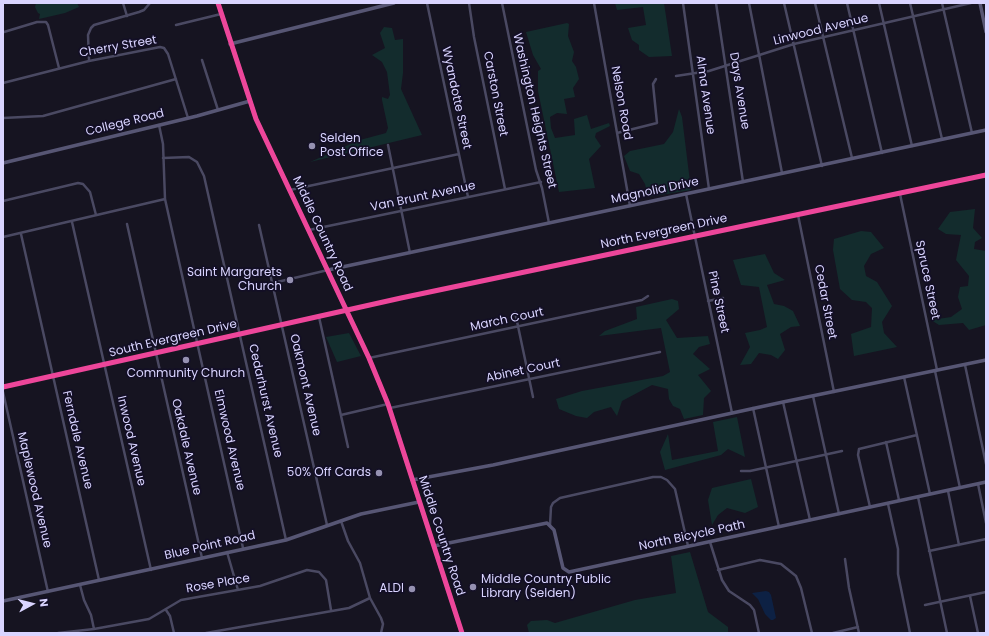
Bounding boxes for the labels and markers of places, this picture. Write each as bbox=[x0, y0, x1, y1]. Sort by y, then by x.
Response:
place label: Selden Post Office bbox=[320, 132, 383, 160]
marker: Selden Post Office bbox=[307, 141, 317, 151]
place label: Saint Margarets Church bbox=[187, 266, 282, 294]
marker: Saint Margarets Church bbox=[285, 275, 295, 285]
marker: Community Church bbox=[181, 355, 191, 365]
place label: Community Church bbox=[127, 367, 245, 381]
place label: 50% Off Cards bbox=[287, 466, 371, 480]
marker: 50% Off Cards bbox=[374, 468, 384, 478]
place label: Middle Country Public Library (Selden) bbox=[481, 573, 611, 601]
place label: ALDI bbox=[379, 582, 404, 596]
marker: Middle Country Public Library (Selden) bbox=[468, 582, 478, 592]
marker: ALDI bbox=[407, 584, 417, 594]

